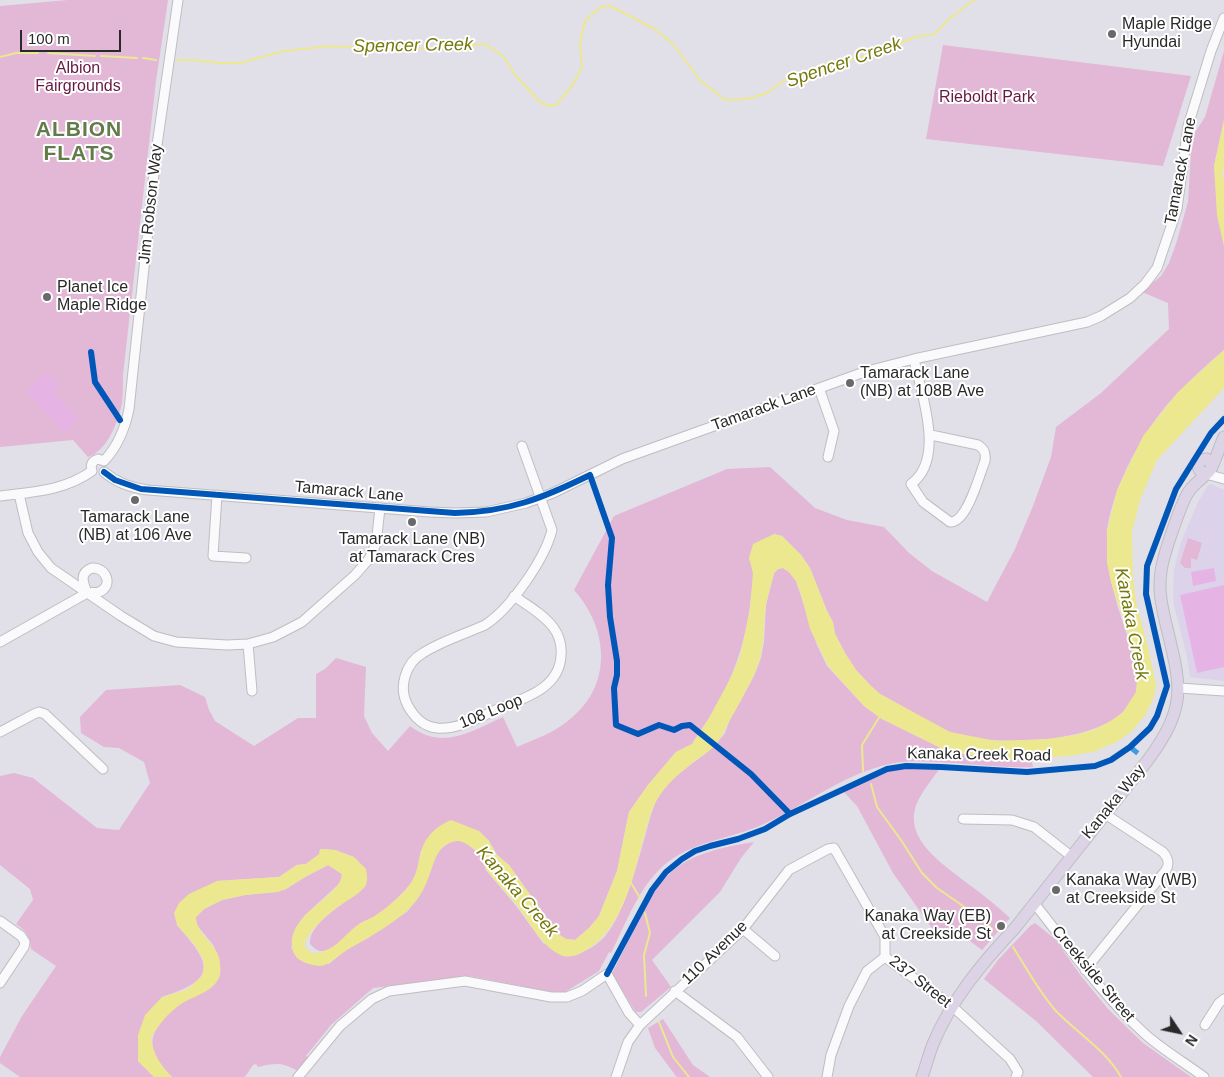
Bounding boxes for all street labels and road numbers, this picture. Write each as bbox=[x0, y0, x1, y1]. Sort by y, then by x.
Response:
street label: Tamarack Lane bbox=[1161, 115, 1201, 227]
street label: Jim Robson Way bbox=[135, 143, 167, 265]
street label: Tamarack Lane bbox=[709, 380, 819, 436]
street label: Tamarack Lane bbox=[294, 478, 404, 506]
street label: 108 Loop bbox=[456, 691, 526, 733]
street label: Kanaka Creek Road bbox=[907, 744, 1051, 766]
street label: Kanaka Way bbox=[1078, 761, 1150, 843]
street label: 110 Avenue bbox=[678, 917, 752, 989]
street label: Creekside Street bbox=[1047, 922, 1139, 1026]
street label: 237 Street bbox=[885, 952, 955, 1012]

